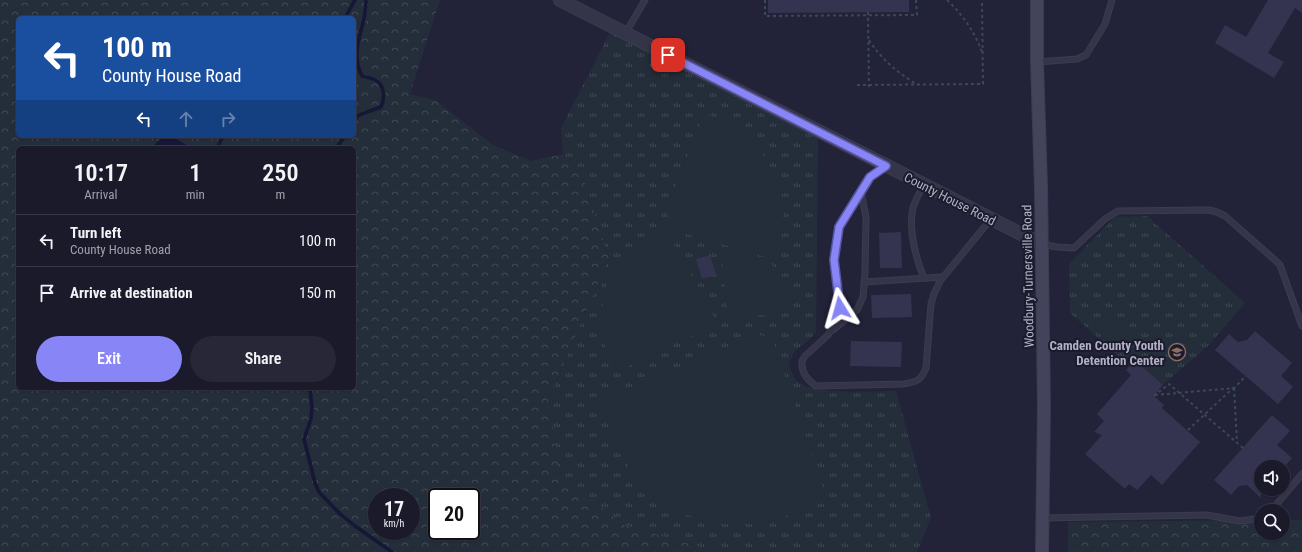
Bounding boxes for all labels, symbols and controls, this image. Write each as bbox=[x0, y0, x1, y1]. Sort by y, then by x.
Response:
text: 100 m bbox=[102, 31, 172, 64]
icon: left bbox=[36, 32, 88, 84]
pin bbox=[651, 38, 685, 72]
icon: arrive bbox=[657, 44, 679, 66]
text: County House Road bbox=[102, 65, 241, 86]
icon: left bbox=[133, 108, 155, 130]
icon: ahead bbox=[175, 108, 197, 130]
icon: right bbox=[217, 108, 239, 130]
text: 10:17 bbox=[74, 159, 128, 187]
text: 1 bbox=[189, 159, 201, 187]
text: 250 bbox=[262, 159, 298, 187]
street label: County House Road bbox=[902, 169, 998, 229]
text: Arrival bbox=[84, 187, 117, 202]
text: min bbox=[186, 187, 205, 202]
text: m bbox=[275, 187, 285, 202]
street label: Woodbury-Turnersville Road bbox=[1019, 204, 1037, 348]
text: Turn left bbox=[70, 224, 121, 242]
icon: left bbox=[36, 230, 58, 252]
text: 100 m bbox=[299, 232, 336, 250]
text: County House Road bbox=[70, 242, 171, 257]
icon: arrive bbox=[36, 282, 58, 304]
text: Arrive at destination bbox=[70, 284, 193, 302]
text: 150 m bbox=[299, 284, 336, 302]
position arrow bbox=[819, 287, 861, 329]
button: Exit bbox=[36, 336, 182, 382]
button: Share bbox=[190, 336, 336, 382]
place label: Camden County Youth Detention Center bbox=[1049, 338, 1165, 368]
school or university icon: Camden County Youth Detention Center bbox=[1167, 342, 1187, 362]
map controls bbox=[1254, 460, 1290, 540]
button: sound bbox=[1254, 460, 1290, 496]
speed limit sign: 20 bbox=[428, 488, 480, 540]
text: 17 bbox=[384, 497, 404, 521]
button: search bbox=[1254, 504, 1290, 540]
text: km/h bbox=[384, 518, 404, 529]

